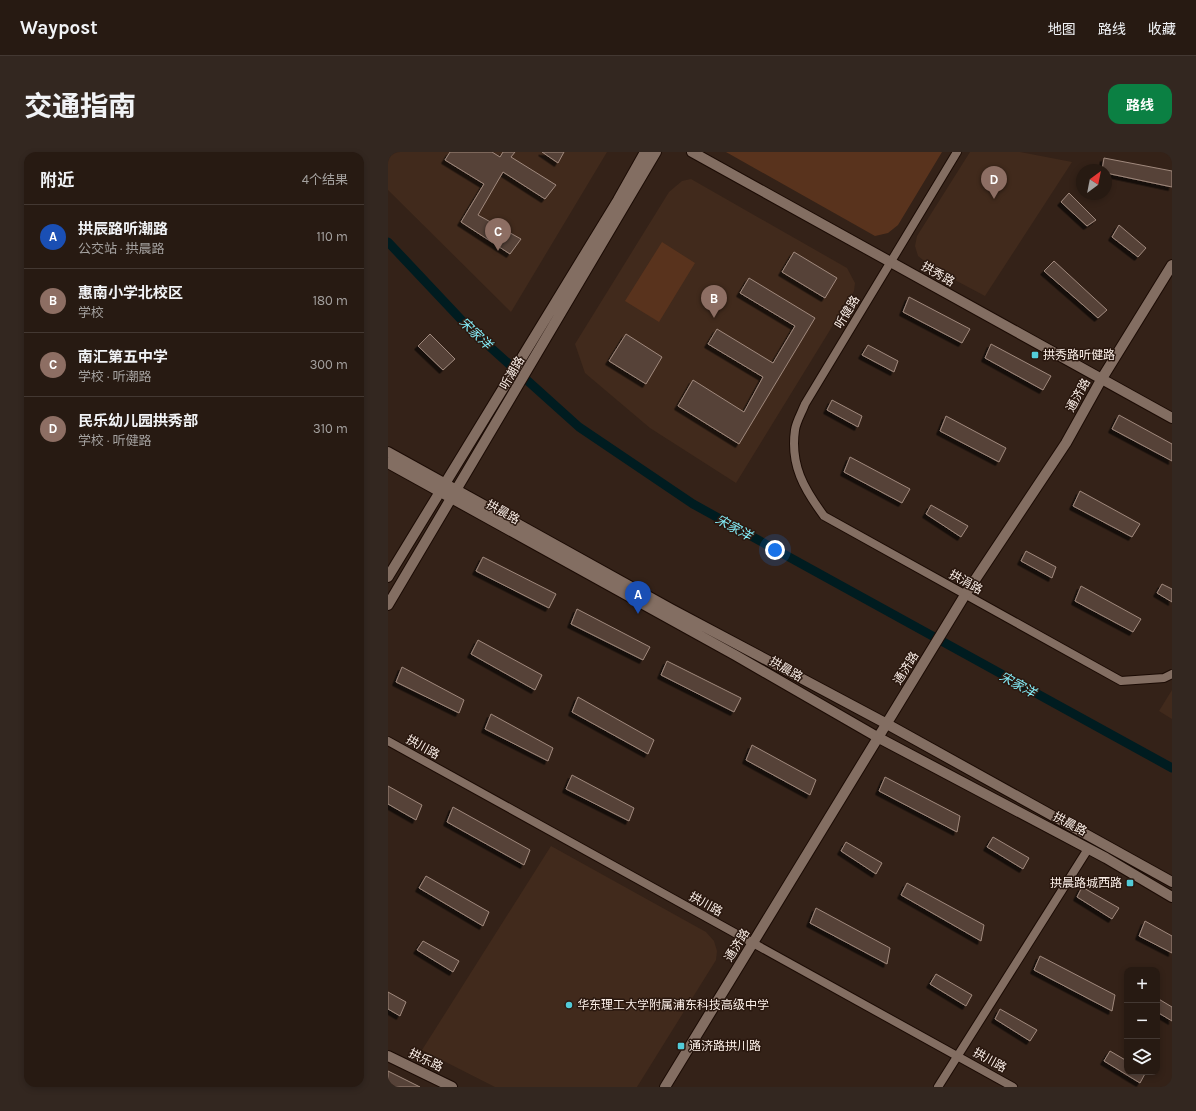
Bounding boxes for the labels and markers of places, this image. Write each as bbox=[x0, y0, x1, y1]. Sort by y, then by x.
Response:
pin: D bbox=[981, 166, 1007, 199]
pin: C bbox=[485, 218, 511, 251]
pin: B bbox=[701, 285, 727, 318]
place label: 拱秀路听健路 bbox=[1043, 348, 1115, 362]
marker: 拱秀路听健路 bbox=[1030, 350, 1040, 360]
pin: A bbox=[625, 581, 651, 614]
place label: 拱晨路城西路 bbox=[1050, 876, 1122, 890]
marker: 拱晨路城西路 bbox=[1125, 878, 1135, 888]
place label: 华东理工大学附属浦东科技高级中学 bbox=[577, 998, 769, 1012]
marker: 华东理工大学附属浦东科技高级中学 bbox=[564, 1000, 574, 1010]
place label: 通济路拱川路 bbox=[689, 1039, 761, 1053]
marker: 通济路拱川路 bbox=[676, 1041, 686, 1051]

